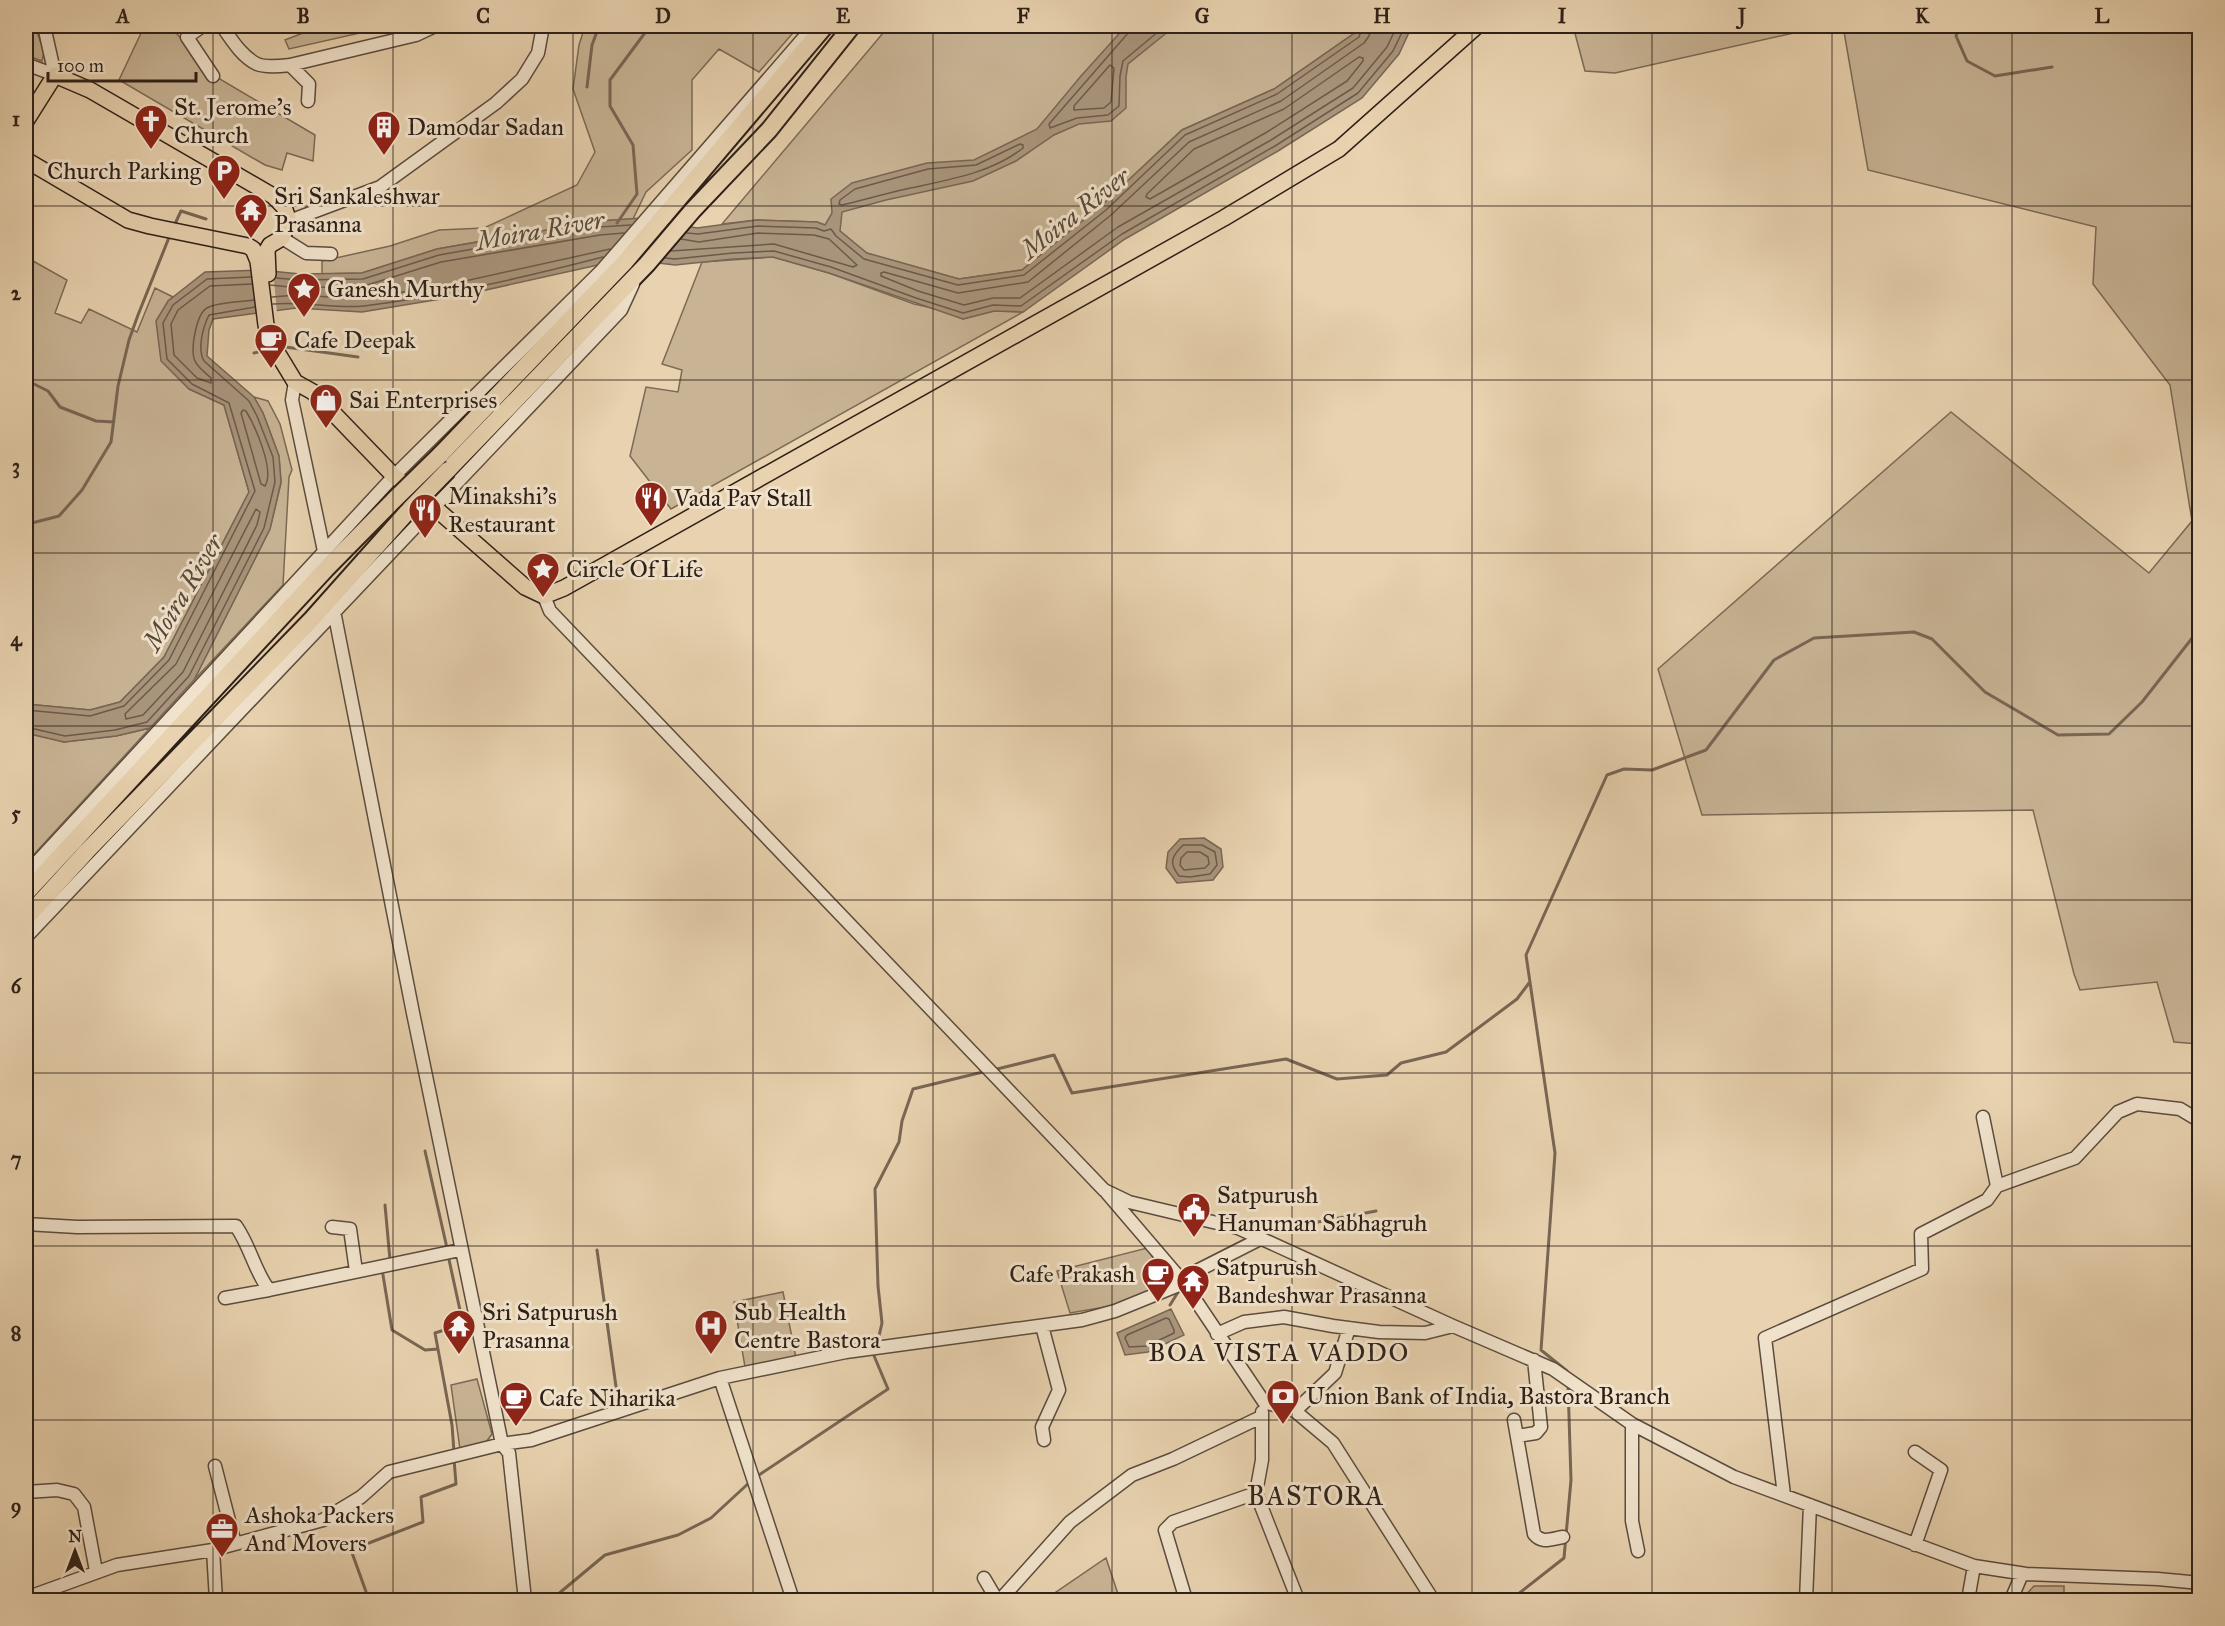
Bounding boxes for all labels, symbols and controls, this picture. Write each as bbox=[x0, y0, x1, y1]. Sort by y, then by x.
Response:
text: A bbox=[114, 4, 130, 28]
text: B bbox=[296, 4, 310, 28]
text: C bbox=[476, 4, 490, 28]
text: D bbox=[655, 4, 671, 28]
text: E bbox=[836, 4, 851, 28]
text: F bbox=[1016, 4, 1030, 28]
text: G bbox=[1195, 4, 1210, 28]
text: H bbox=[1373, 4, 1391, 28]
text: I bbox=[1558, 4, 1567, 28]
text: J bbox=[1735, 4, 1747, 30]
text: K bbox=[1915, 4, 1930, 28]
text: L bbox=[2095, 4, 2110, 28]
scale bar bbox=[48, 45, 196, 83]
text: 100 m bbox=[57, 55, 104, 77]
place label: St. Jerome's Church bbox=[174, 92, 291, 150]
church icon: St. Jerome's Church bbox=[133, 103, 169, 150]
text: 1 bbox=[12, 107, 20, 131]
building icon: Damodar Sadan bbox=[366, 109, 402, 156]
place label: Damodar Sadan bbox=[407, 112, 564, 142]
parking icon: Church Parking bbox=[206, 153, 242, 200]
place label: Church Parking bbox=[47, 156, 202, 186]
water label: Moira River bbox=[1012, 160, 1137, 267]
place label: Sri Sankaleshwar Prasanna bbox=[274, 181, 440, 239]
temple icon: Sri Sankaleshwar Prasanna bbox=[233, 192, 269, 239]
water label: Moira River bbox=[470, 203, 608, 258]
place icon: Ganesh Murthy bbox=[286, 271, 322, 318]
place label: Ganesh Murthy bbox=[327, 274, 485, 304]
text: 2 bbox=[11, 281, 22, 305]
cafe icon: Cafe Deepak bbox=[253, 322, 289, 369]
place label: Cafe Deepak bbox=[294, 325, 417, 355]
shop icon: Sai Enterprises bbox=[308, 382, 344, 429]
place label: Sai Enterprises bbox=[349, 385, 497, 415]
text: 3 bbox=[12, 454, 20, 479]
restaurant icon: Vada Pav Stall bbox=[633, 480, 669, 527]
place label: Minakshi’s Restaurant bbox=[448, 481, 557, 539]
place label: Vada Pav Stall bbox=[673, 483, 812, 513]
restaurant icon: Minakshi’s Restaurant bbox=[407, 492, 443, 539]
water label: Moira River bbox=[134, 527, 231, 658]
place icon: Circle Of Life bbox=[525, 551, 561, 598]
place label: Circle Of Life bbox=[566, 554, 703, 584]
text: 4 bbox=[10, 627, 22, 652]
text: 5 bbox=[11, 801, 21, 825]
text: 6 bbox=[11, 974, 23, 998]
text: 7 bbox=[11, 1147, 22, 1171]
place label: Satpurush Hanuman Sabhagruh bbox=[1217, 1180, 1427, 1238]
public building icon: Satpurush Hanuman Sabhagruh bbox=[1176, 1191, 1212, 1238]
place label: Satpurush Bandeshwar Prasanna bbox=[1216, 1252, 1427, 1310]
cafe icon: Cafe Prakash bbox=[1140, 1256, 1176, 1303]
place label: Cafe Prakash bbox=[1009, 1259, 1135, 1289]
temple icon: Satpurush Bandeshwar Prasanna bbox=[1175, 1263, 1211, 1310]
place label: Sri Satpurush Prasanna bbox=[482, 1297, 618, 1355]
place label: Sub Health Centre Bastora bbox=[734, 1297, 881, 1355]
temple icon: Sri Satpurush Prasanna bbox=[441, 1308, 477, 1355]
hospital icon: Sub Health Centre Bastora bbox=[693, 1308, 729, 1355]
text: 8 bbox=[11, 1321, 21, 1345]
district label: BOA VISTA VADDO bbox=[1148, 1336, 1410, 1368]
bank icon: Union Bank of India, Bastora Branch bbox=[1265, 1378, 1301, 1425]
cafe icon: Cafe Niharika bbox=[498, 1380, 534, 1427]
place label: Union Bank of India, Bastora Branch bbox=[1306, 1381, 1670, 1411]
place label: Cafe Niharika bbox=[539, 1383, 677, 1413]
district label: BASTORA bbox=[1247, 1479, 1385, 1512]
text: 9 bbox=[11, 1494, 21, 1519]
place label: Ashoka Packers And Movers bbox=[244, 1500, 394, 1558]
office icon: Ashoka Packers And Movers bbox=[204, 1511, 240, 1558]
north arrow bbox=[45, 1521, 105, 1581]
text: N bbox=[68, 1527, 82, 1546]

